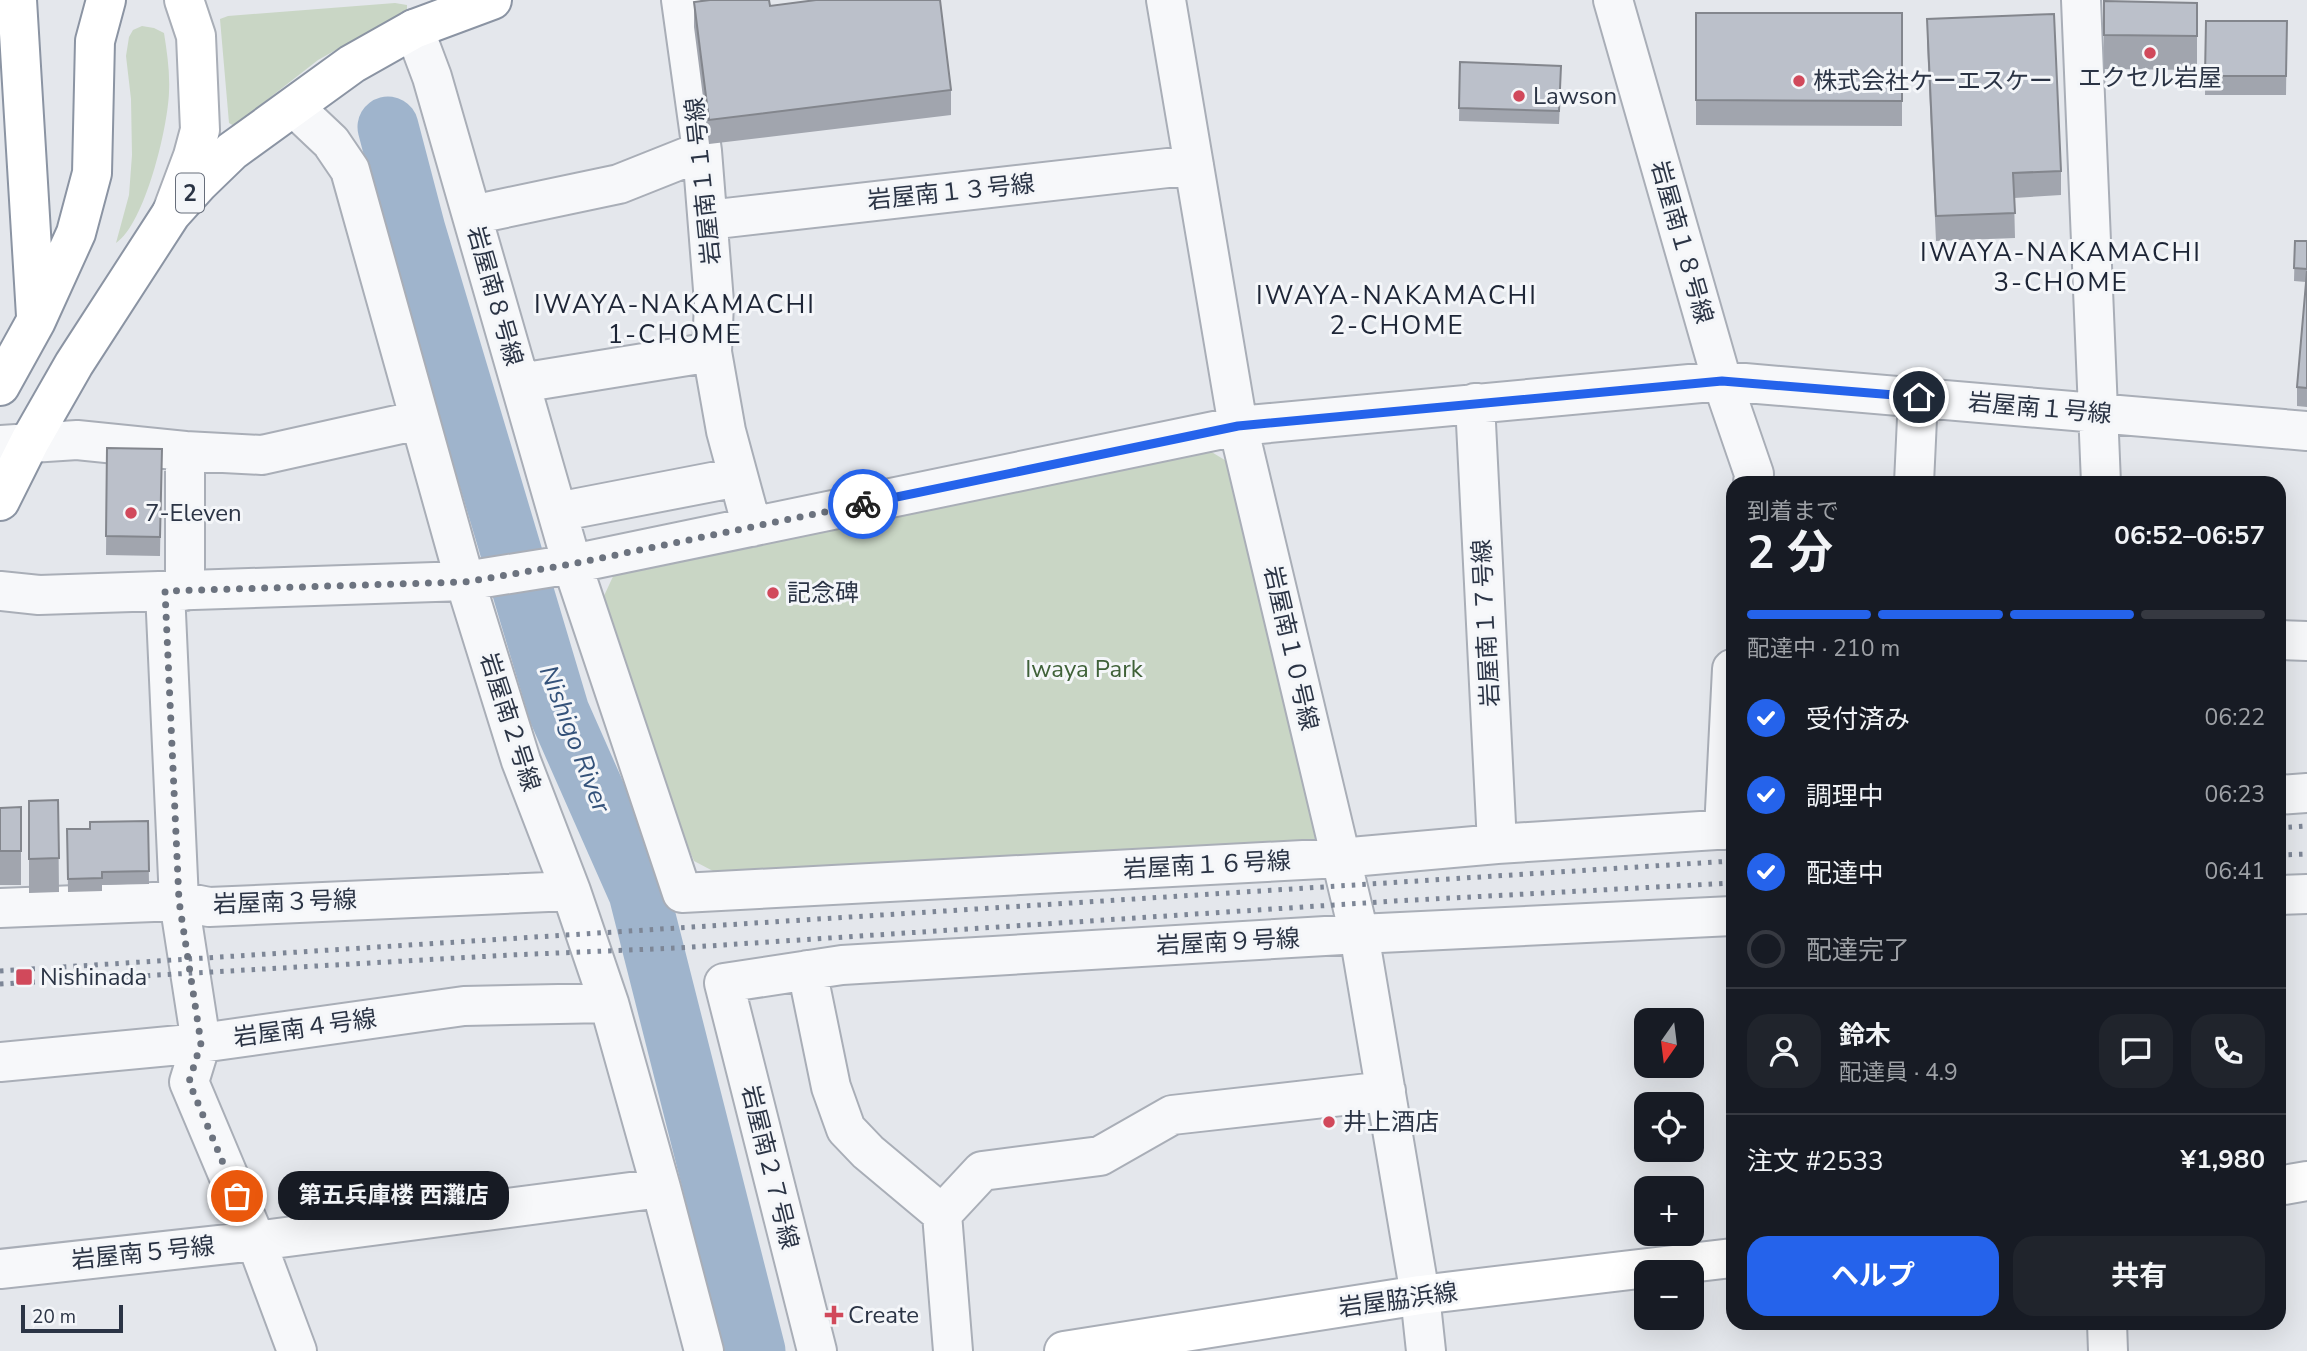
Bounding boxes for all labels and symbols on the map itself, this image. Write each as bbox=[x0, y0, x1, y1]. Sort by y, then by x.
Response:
marker: エクセル岩屋 bbox=[2142, 45, 2158, 61]
place label: エクセル岩屋 bbox=[2078, 62, 2222, 94]
place label: 株式会社ケーエスケー bbox=[1813, 65, 2053, 97]
marker: 株式会社ケーエスケー bbox=[1791, 73, 1807, 89]
place label: Lawson bbox=[1533, 80, 1617, 112]
marker: Lawson bbox=[1511, 88, 1527, 104]
street label: 岩屋南１１号線 bbox=[678, 96, 728, 266]
street label: 岩屋南１８号線 bbox=[1643, 157, 1721, 327]
street label: 岩屋南１３号線 bbox=[866, 167, 1036, 217]
road number: 2 bbox=[176, 174, 204, 212]
street label: 岩屋南８号線 bbox=[460, 222, 530, 370]
district label: IWAYA-NAKAMACHI 3-CHOME bbox=[1920, 235, 2202, 300]
district label: IWAYA-NAKAMACHI 2-CHOME bbox=[1256, 278, 1538, 343]
district label: IWAYA-NAKAMACHI 1-CHOME bbox=[534, 287, 816, 352]
pin bbox=[1889, 367, 1949, 427]
street label: 岩屋南１号線 bbox=[1967, 386, 2113, 430]
courier bbox=[828, 469, 898, 539]
place label: 7-Eleven bbox=[145, 497, 242, 529]
marker: 7-Eleven bbox=[123, 505, 139, 521]
street label: 岩屋南１７号線 bbox=[1466, 538, 1506, 708]
street label: 岩屋南１０号線 bbox=[1257, 563, 1325, 733]
place label: 記念碑 bbox=[787, 577, 859, 609]
marker: 記念碑 bbox=[765, 585, 781, 601]
street label: 岩屋南２号線 bbox=[473, 649, 547, 795]
park label: Iwaya Park bbox=[1025, 653, 1144, 685]
water label: Nishigo River bbox=[531, 661, 619, 818]
street label: 岩屋南１６号線 bbox=[1122, 845, 1292, 885]
street label: 岩屋南３号線 bbox=[212, 883, 358, 921]
street label: 岩屋南９号線 bbox=[1155, 922, 1301, 962]
place label: Nishinada bbox=[40, 961, 147, 993]
marker: Nishinada bbox=[14, 967, 34, 987]
street label: 岩屋南４号線 bbox=[231, 1002, 379, 1054]
north arrow bbox=[1634, 1008, 1704, 1078]
street label: 岩屋南２７号線 bbox=[734, 1082, 806, 1252]
place label: 井上酒店 bbox=[1343, 1106, 1439, 1138]
marker: 井上酒店 bbox=[1321, 1114, 1337, 1130]
pin bbox=[207, 1166, 267, 1226]
callout: 第五兵庫楼 西灘店 bbox=[279, 1172, 510, 1220]
street label: 岩屋南５号線 bbox=[70, 1230, 216, 1276]
street label: 岩屋脇浜線 bbox=[1336, 1276, 1460, 1324]
place label: Create bbox=[848, 1299, 919, 1331]
scale bar bbox=[21, 1302, 122, 1334]
marker: Create bbox=[826, 1307, 842, 1323]

